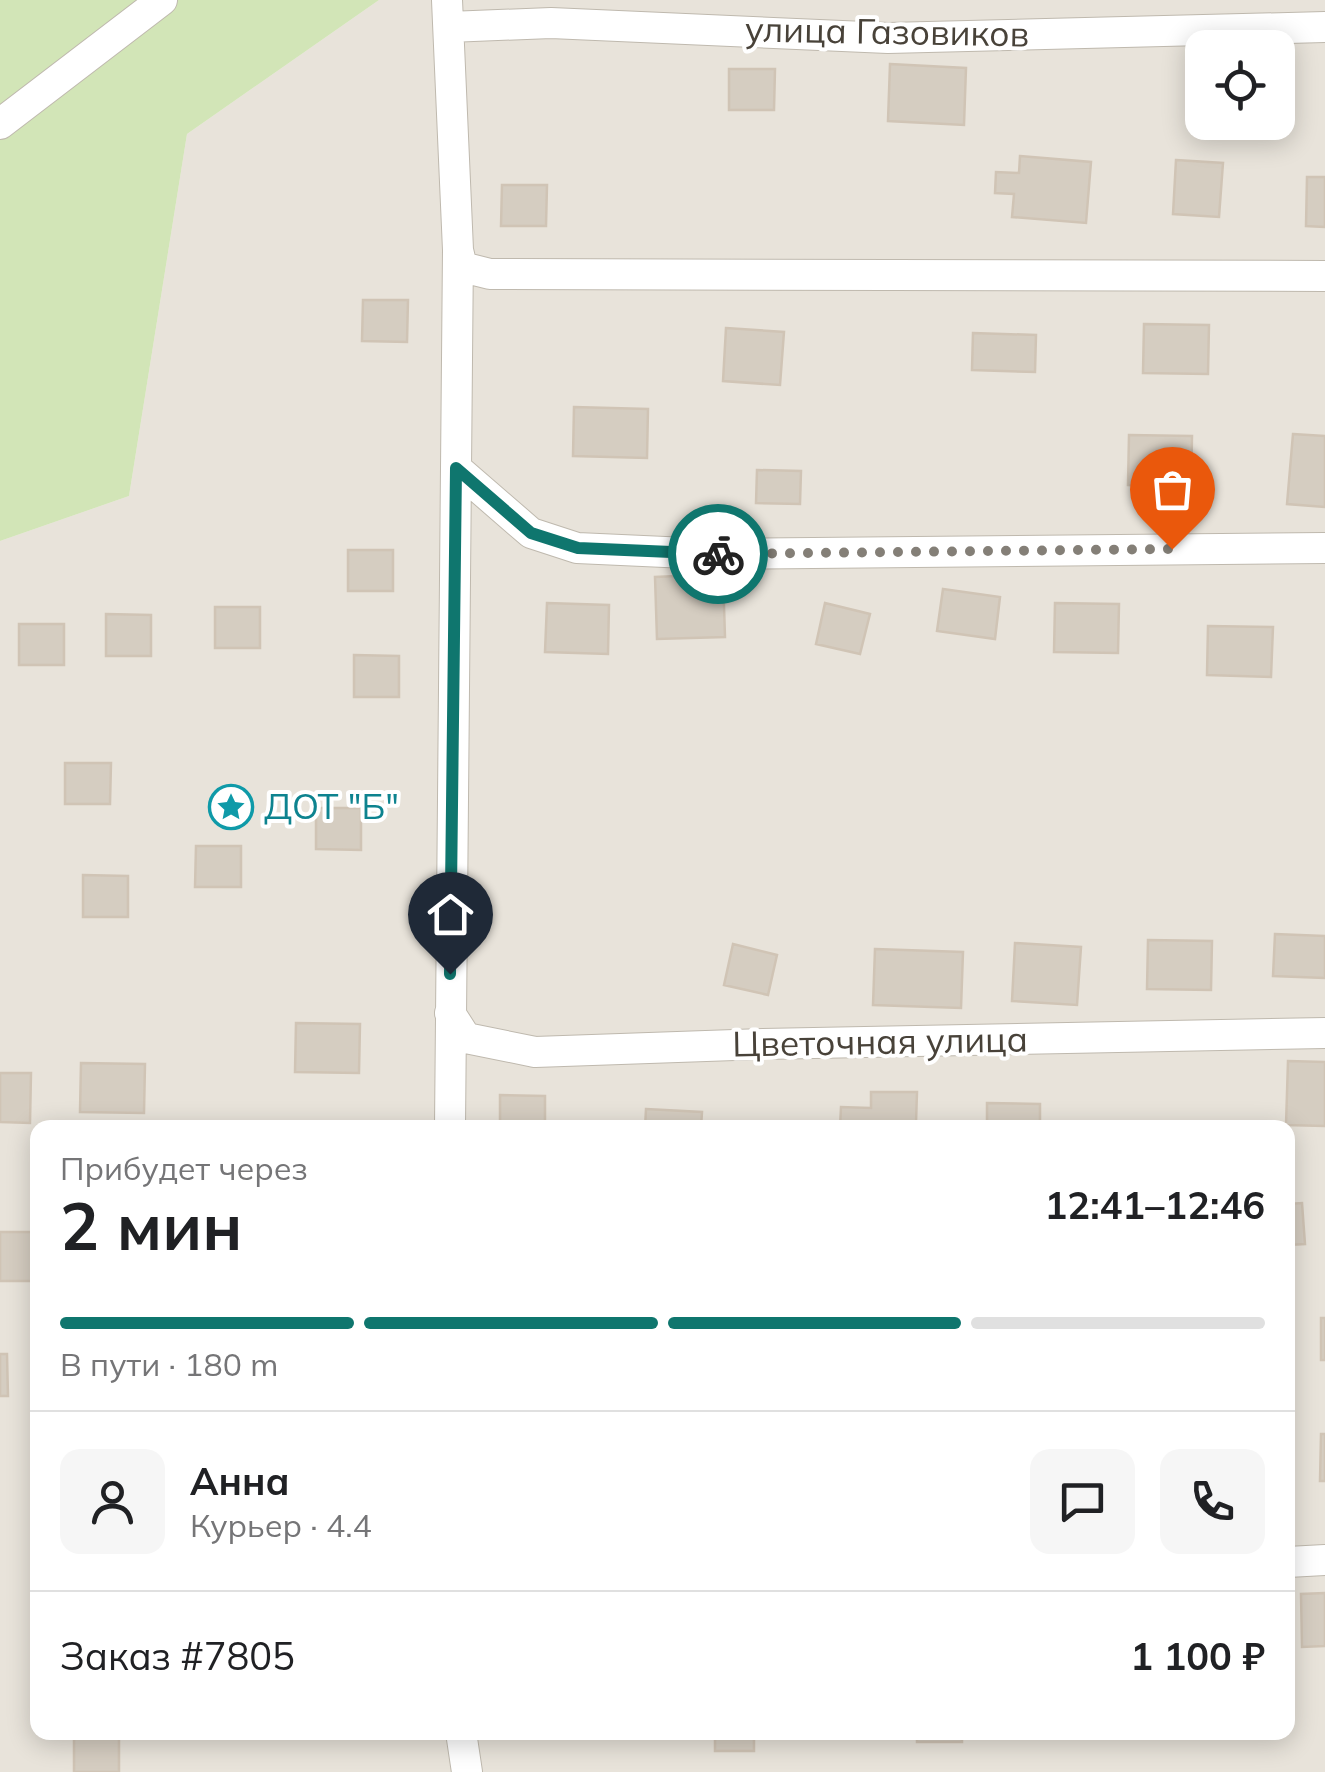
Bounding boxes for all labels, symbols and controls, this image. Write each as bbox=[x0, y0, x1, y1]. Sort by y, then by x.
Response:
street label: улица Газовиков bbox=[744, 7, 1030, 55]
map controls bbox=[1185, 30, 1295, 140]
button: locate bbox=[1185, 30, 1295, 140]
pin bbox=[1130, 447, 1215, 550]
icon: bag bbox=[1145, 462, 1200, 517]
courier bbox=[668, 504, 768, 604]
icon: bike bbox=[691, 527, 746, 582]
place icon: ДОТ "Б" bbox=[208, 784, 254, 830]
place label: ДОТ "Б" bbox=[264, 784, 399, 828]
pin bbox=[408, 872, 493, 975]
icon: home bbox=[423, 887, 478, 942]
street label: Цветочная улица bbox=[732, 1016, 1028, 1066]
text: Прибудет через bbox=[60, 1148, 308, 1188]
text: 12:41–12:46 bbox=[1045, 1181, 1265, 1229]
text: 2 мин bbox=[60, 1185, 242, 1266]
text: В пути · 180 m bbox=[60, 1344, 278, 1384]
button: person bbox=[60, 1449, 165, 1554]
button: chat bbox=[1030, 1449, 1135, 1554]
button: phone bbox=[1160, 1449, 1265, 1554]
text: Анна bbox=[190, 1457, 290, 1505]
text: Курьер · 4.4 bbox=[190, 1505, 372, 1545]
text: Заказ #7805 bbox=[60, 1632, 295, 1680]
text: 1 100 ₽ bbox=[1130, 1632, 1265, 1680]

